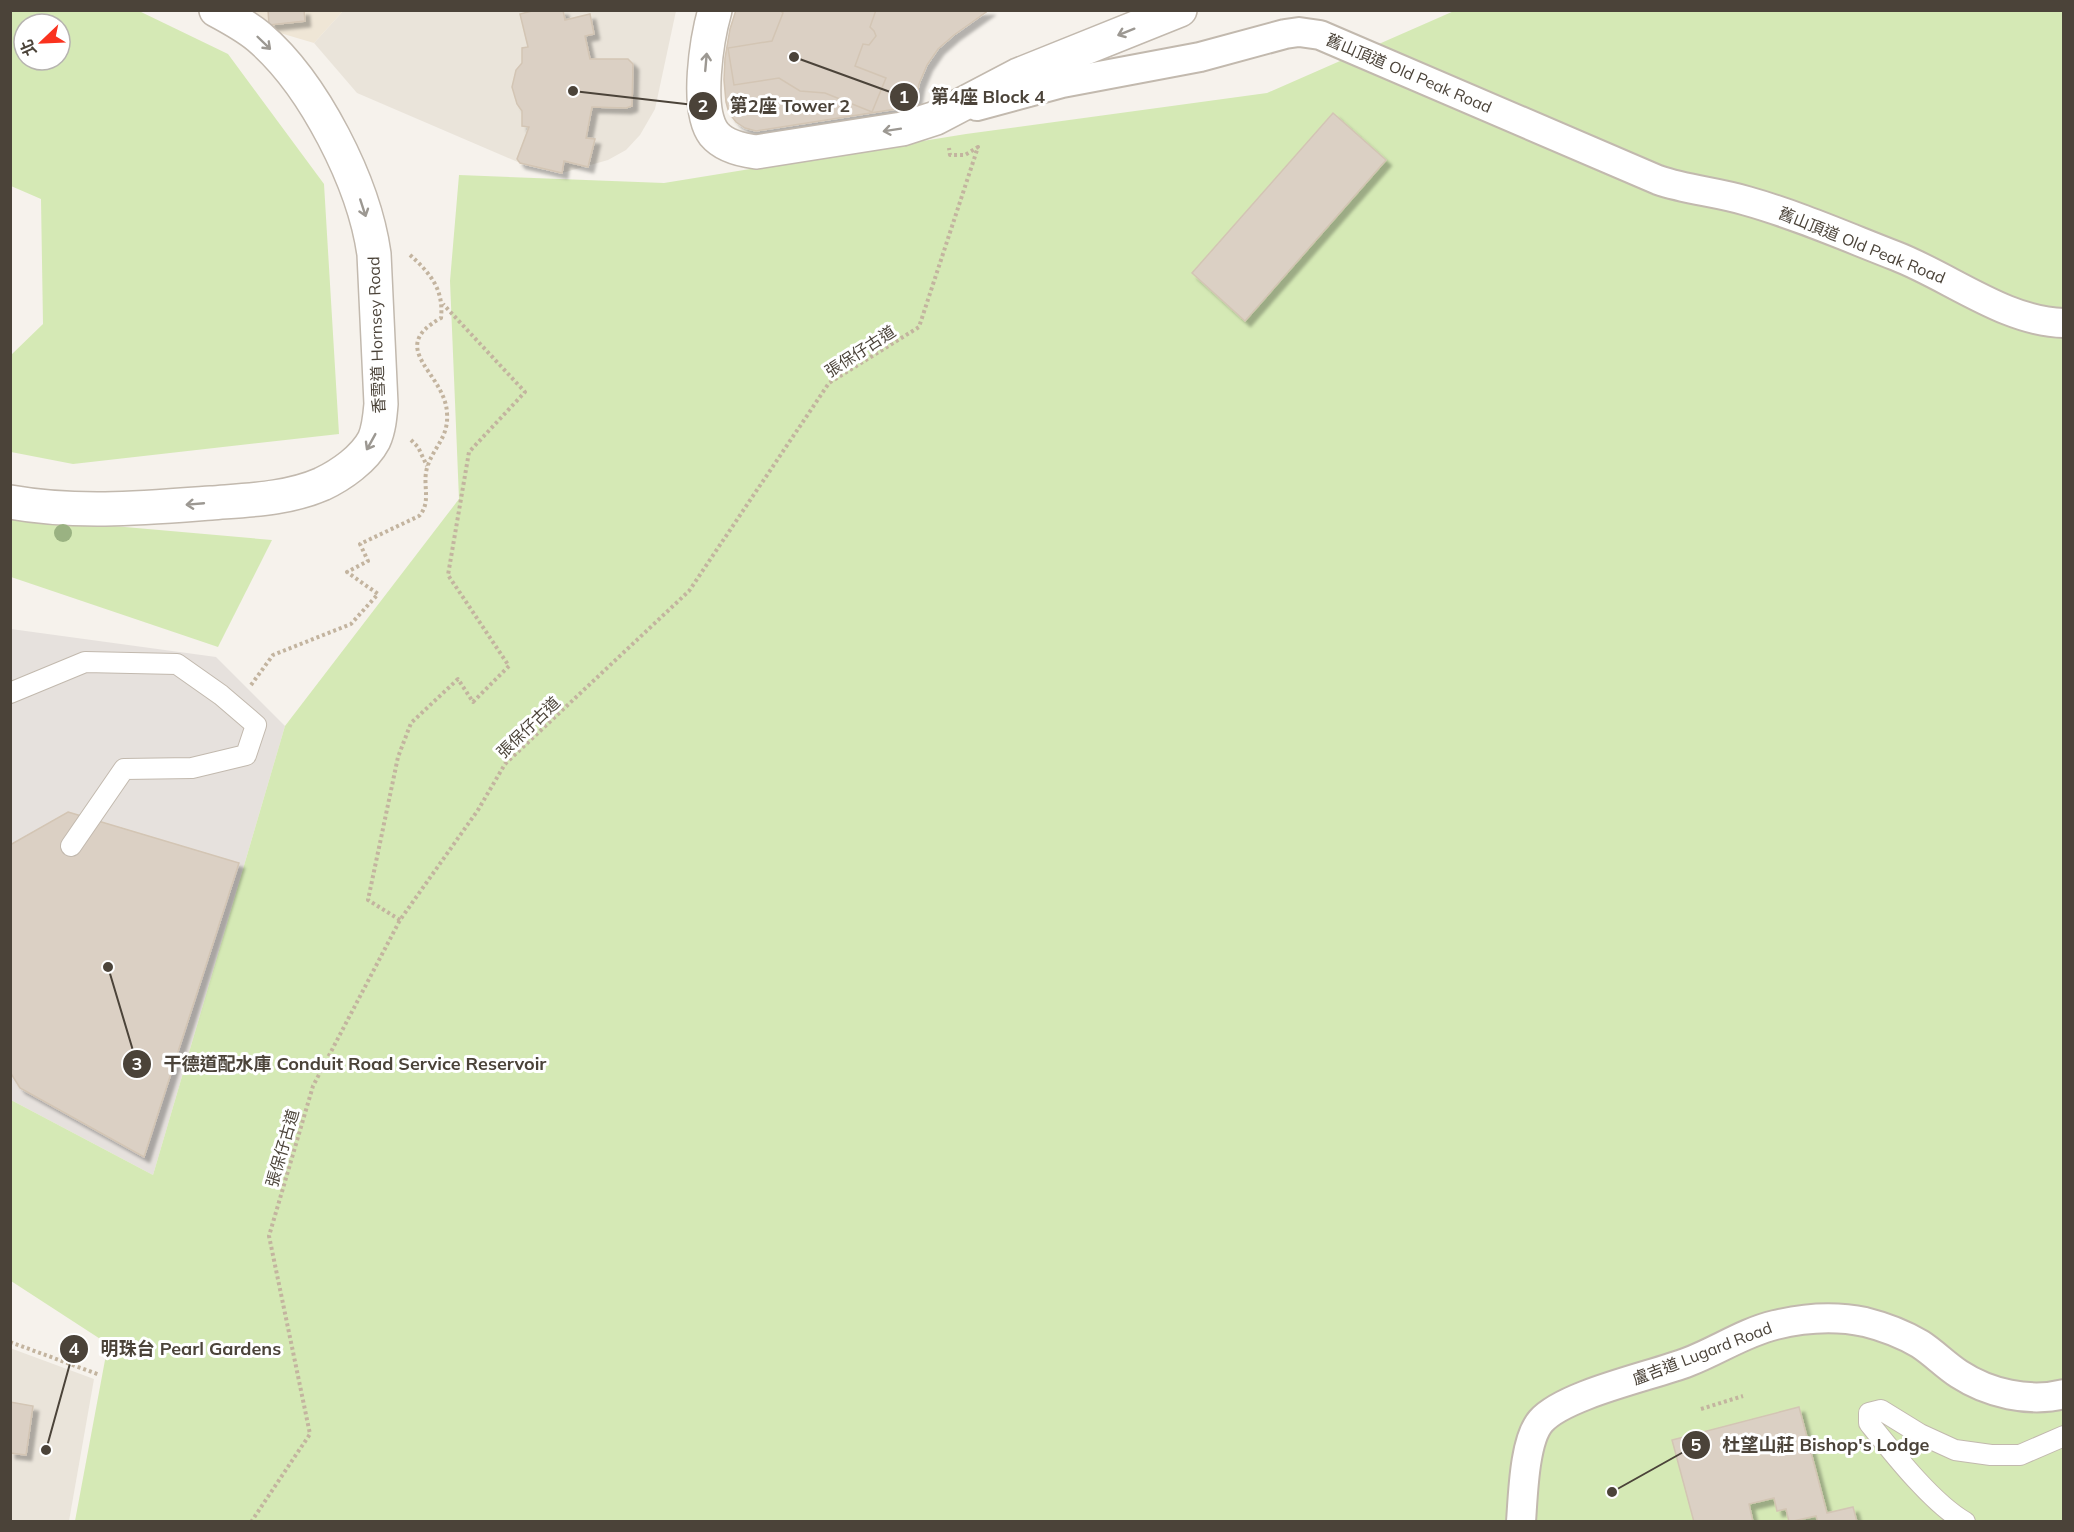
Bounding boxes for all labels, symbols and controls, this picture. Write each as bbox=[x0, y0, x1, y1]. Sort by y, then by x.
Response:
north arrow bbox=[12, 12, 72, 72]
one-way arrow bbox=[1117, 27, 1135, 38]
street label: 舊山頂道 Old Peak Road bbox=[1323, 29, 1495, 117]
one-way arrow bbox=[257, 35, 272, 50]
text: 北 bbox=[16, 37, 41, 59]
one-way arrow bbox=[700, 53, 711, 73]
callout: 第4座 Block 4 bbox=[889, 79, 1058, 115]
text: 1 bbox=[899, 85, 909, 108]
text: 第4座 Block 4 bbox=[931, 85, 1045, 108]
callout: 第2座 Tower 2 bbox=[688, 88, 862, 124]
text: 2 bbox=[698, 94, 708, 117]
text: 第2座 Tower 2 bbox=[730, 94, 850, 117]
one-way arrow bbox=[883, 125, 903, 136]
one-way arrow bbox=[359, 198, 370, 217]
street label: 舊山頂道 Old Peak Road bbox=[1776, 202, 1948, 288]
street label: 香雪道 Hornsey Road bbox=[363, 256, 389, 414]
street label: 張保仔古道 bbox=[821, 321, 899, 381]
one-way arrow bbox=[365, 433, 377, 450]
one-way arrow bbox=[186, 499, 206, 510]
street label: 張保仔古道 bbox=[492, 692, 564, 762]
callout: 干德道配水庫 Conduit Road Service Reservoir bbox=[122, 1046, 559, 1082]
text: 3 bbox=[132, 1052, 142, 1075]
text: 干德道配水庫 Conduit Road Service Reservoir bbox=[164, 1052, 547, 1075]
street label: 張保仔古道 bbox=[261, 1107, 303, 1189]
street label: 盧吉道 Lugard Road bbox=[1629, 1317, 1775, 1389]
callout: 明珠台 Pearl Gardens bbox=[59, 1331, 293, 1367]
text: 4 bbox=[69, 1337, 80, 1360]
text: 明珠台 Pearl Gardens bbox=[101, 1337, 281, 1360]
callout: 杜望山莊 Bishop's Lodge bbox=[1681, 1427, 1942, 1463]
text: 5 bbox=[1691, 1433, 1702, 1456]
text: 杜望山莊 Bishop's Lodge bbox=[1723, 1433, 1930, 1456]

